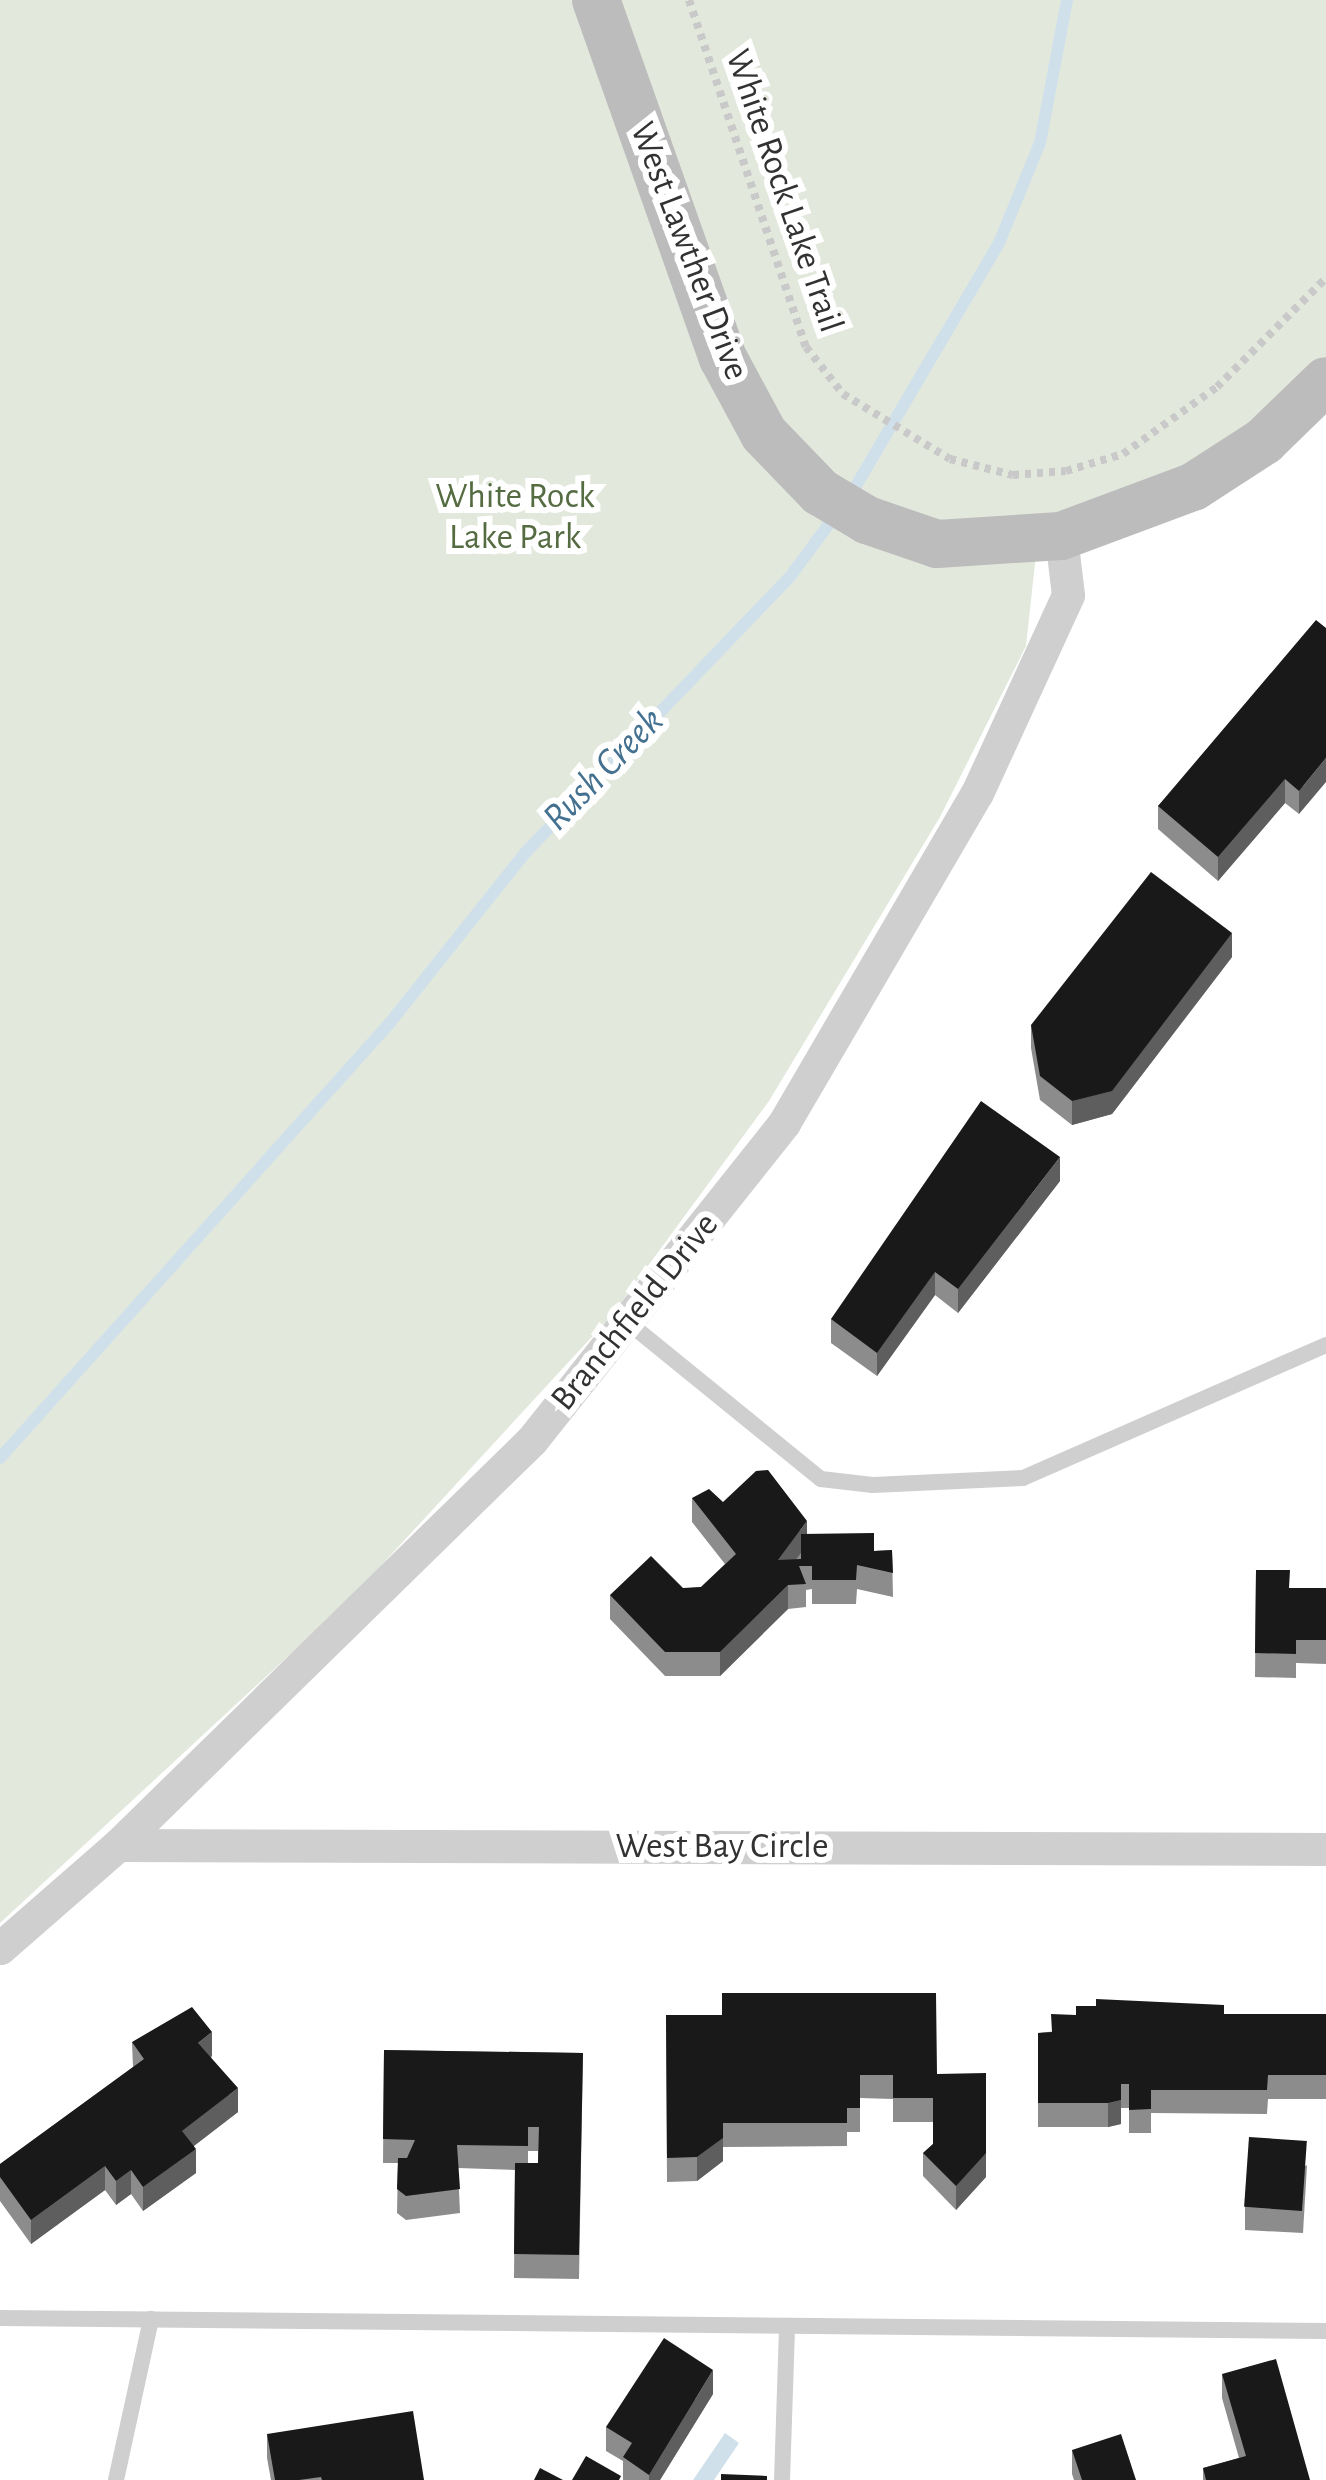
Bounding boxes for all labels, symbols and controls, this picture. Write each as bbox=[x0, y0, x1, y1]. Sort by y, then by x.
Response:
street label: White Rock Lake Trail bbox=[715, 44, 853, 338]
street label: West Lawther Drive bbox=[620, 116, 758, 386]
park label: White Rock Lake Park bbox=[435, 474, 595, 559]
water label: Rush Creek bbox=[534, 699, 674, 841]
street label: Branchfield Drive bbox=[542, 1204, 728, 1420]
street label: West Bay Circle bbox=[615, 1825, 829, 1869]

